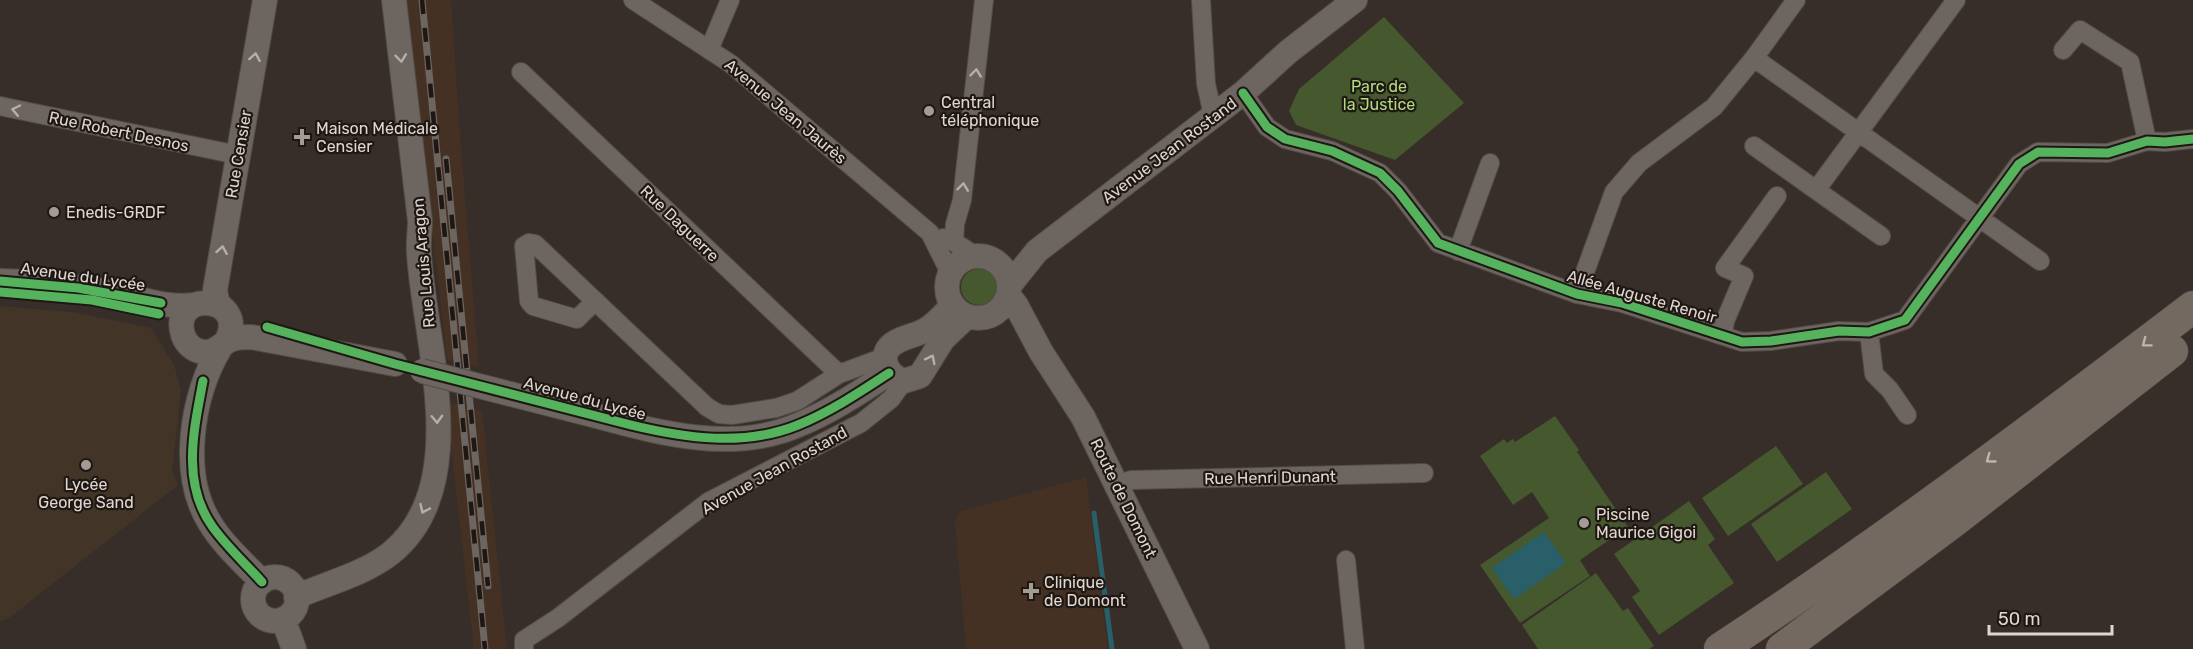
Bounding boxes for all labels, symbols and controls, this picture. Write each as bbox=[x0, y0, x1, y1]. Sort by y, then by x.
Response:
one-way arrow bbox=[248, 53, 261, 63]
one-way arrow bbox=[394, 54, 406, 63]
street label: Avenue Jean Jaurès bbox=[721, 55, 850, 168]
one-way arrow bbox=[969, 68, 982, 77]
park label: Parc de la Justice bbox=[1343, 77, 1415, 114]
place label: Central téléphonique bbox=[941, 93, 1039, 130]
street label: Avenue Jean Rostand bbox=[1098, 94, 1240, 207]
one-way arrow bbox=[12, 104, 22, 117]
marker: Central téléphonique bbox=[922, 104, 936, 118]
street label: Rue Robert Desnos bbox=[47, 107, 191, 156]
street label: Rue Censier bbox=[221, 108, 256, 200]
place label: Maison Médicale Censier bbox=[316, 119, 438, 156]
marker: Maison Médicale Censier bbox=[293, 128, 311, 146]
street label: Rue Daguerre bbox=[636, 181, 723, 266]
one-way arrow bbox=[957, 182, 969, 191]
street label: Rue Louis Aragon bbox=[408, 197, 439, 329]
place label: Enedis-GRDF bbox=[66, 203, 165, 222]
marker: Enedis-GRDF bbox=[47, 205, 61, 219]
one-way arrow bbox=[215, 245, 228, 255]
street label: Avenue du Lycée bbox=[19, 258, 147, 295]
street label: Allée Auguste Renoir bbox=[1565, 266, 1719, 327]
one-way arrow bbox=[2142, 335, 2153, 346]
one-way arrow bbox=[924, 354, 936, 365]
street label: Avenue du Lycée bbox=[522, 373, 648, 424]
one-way arrow bbox=[431, 414, 444, 423]
street label: Avenue Jean Rostand bbox=[698, 422, 850, 518]
street label: Route de Domont bbox=[1086, 436, 1161, 561]
one-way arrow bbox=[1986, 452, 1997, 463]
marker: Lycée George Sand bbox=[79, 458, 93, 472]
street label: Rue Henri Dunant bbox=[1204, 467, 1336, 488]
place label: Lycée George Sand bbox=[38, 475, 134, 512]
one-way arrow bbox=[419, 503, 431, 514]
place label: Piscine Maurice Gigoi bbox=[1596, 505, 1696, 542]
marker: Piscine Maurice Gigoi bbox=[1577, 516, 1591, 530]
place label: Clinique de Domont bbox=[1044, 573, 1126, 610]
marker: Clinique de Domont bbox=[1022, 582, 1040, 600]
scale bar bbox=[1989, 598, 2112, 636]
text: 50 m bbox=[1998, 608, 2041, 630]

